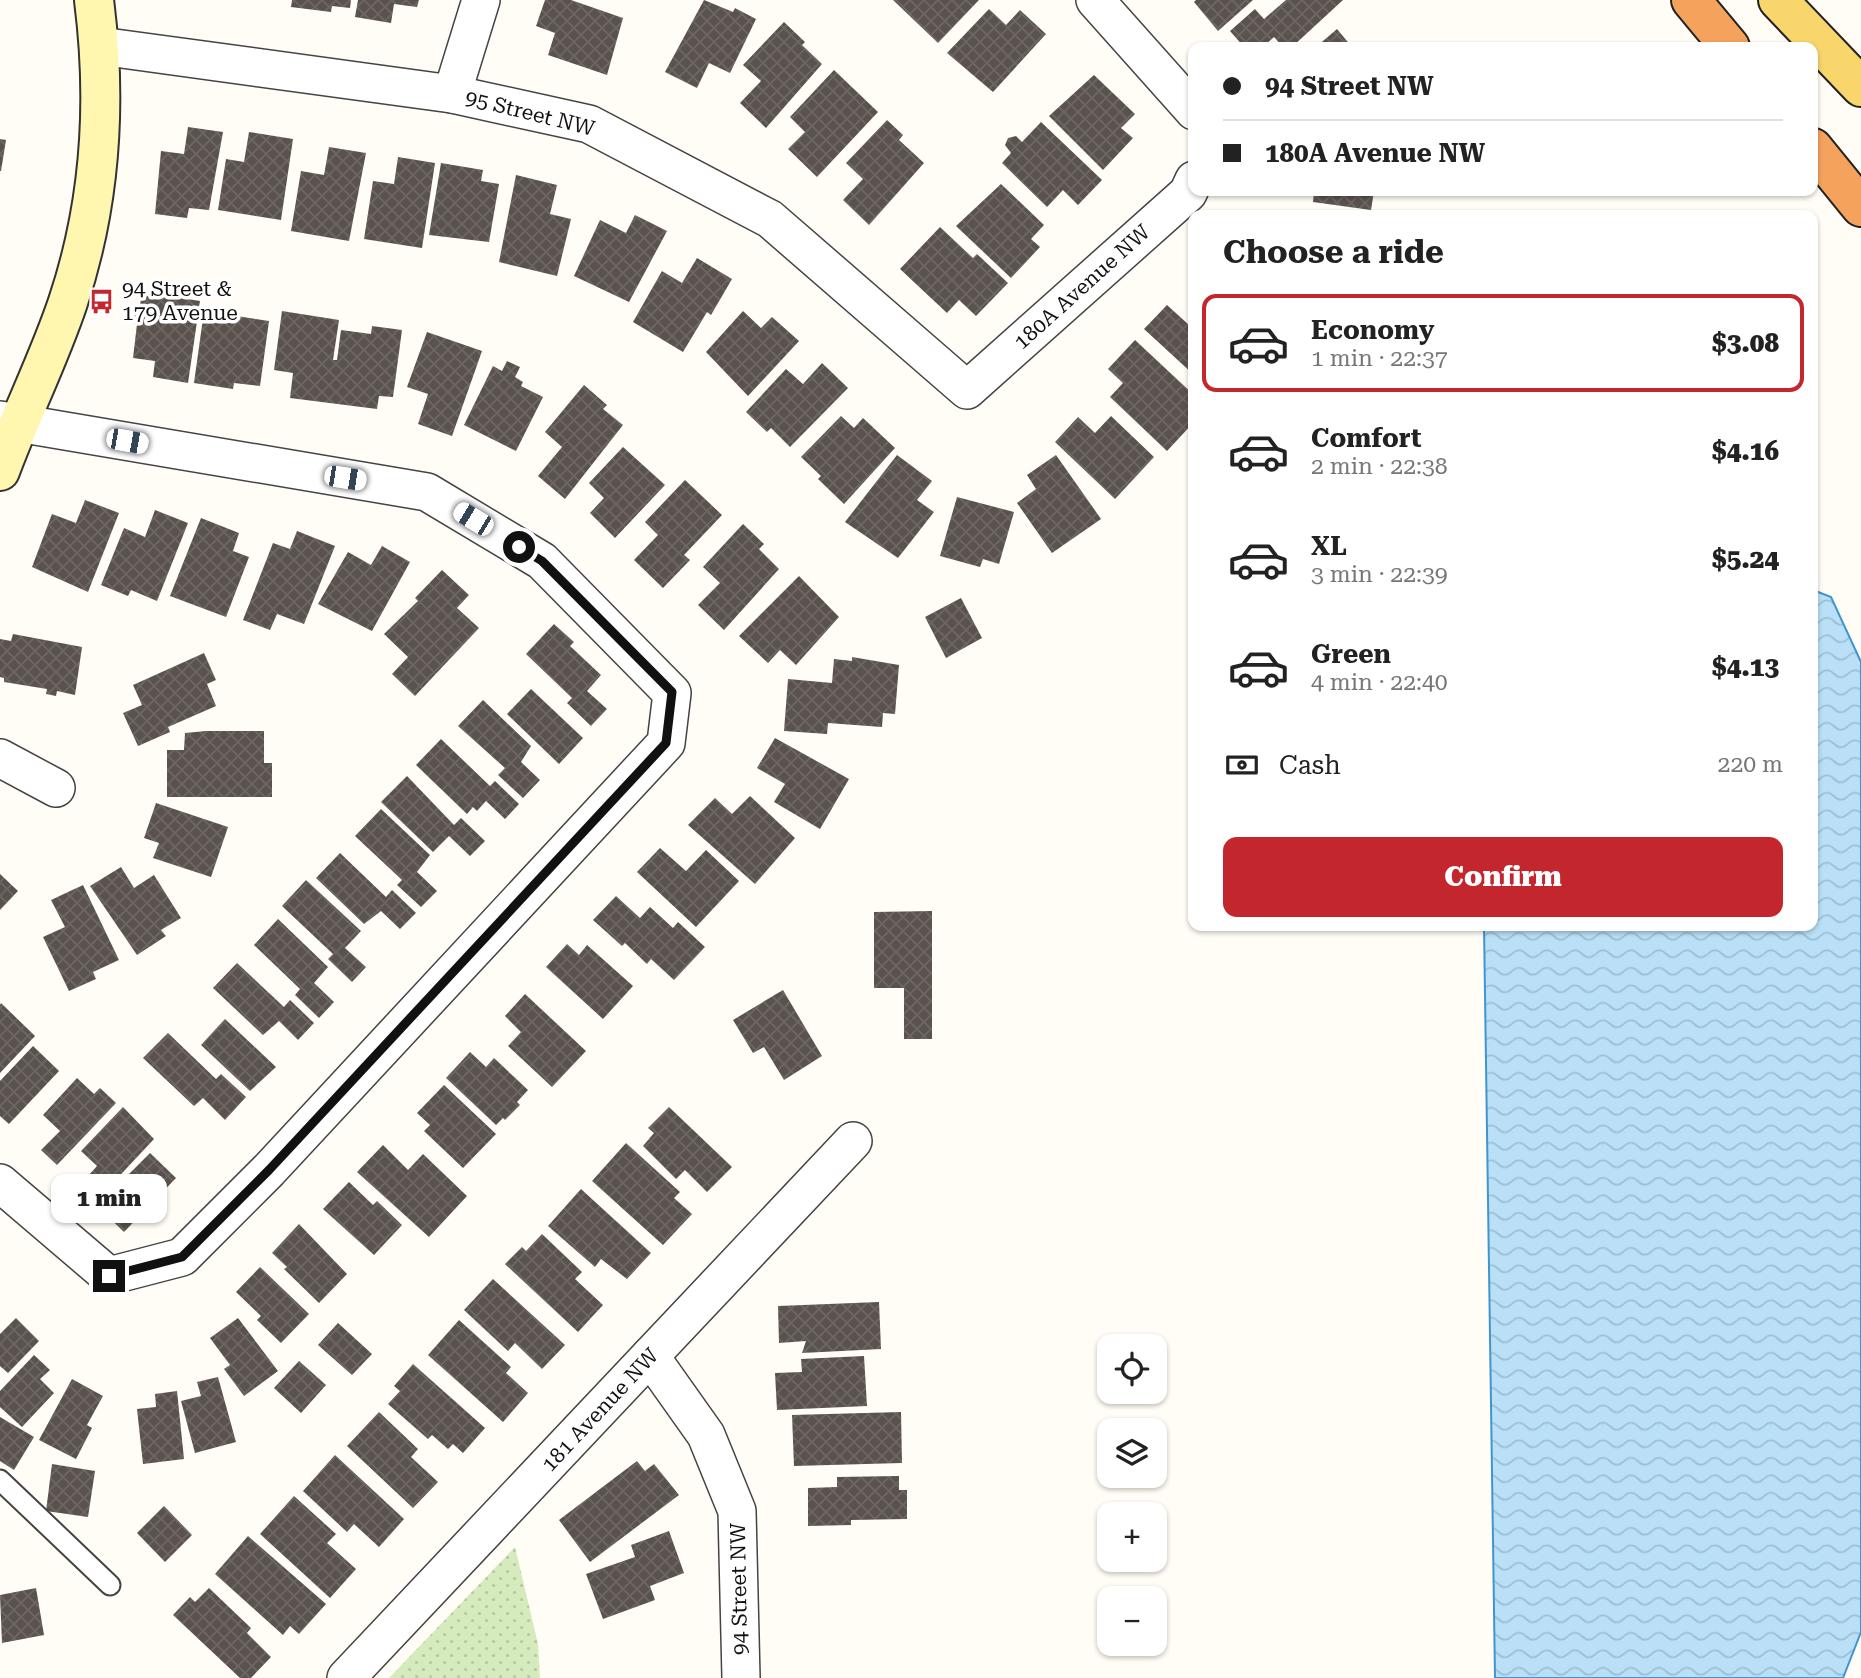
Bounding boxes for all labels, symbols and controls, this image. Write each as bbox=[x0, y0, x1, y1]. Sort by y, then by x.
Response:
text: 94 Street NW bbox=[1265, 71, 1434, 101]
street label: 95 Street NW bbox=[463, 85, 598, 141]
text: 180A Avenue NW bbox=[1265, 138, 1485, 168]
street label: 180A Avenue NW bbox=[1009, 219, 1155, 354]
text: Choose a ride bbox=[1223, 233, 1444, 271]
place label: 94 Street & 179 Avenue bbox=[122, 277, 238, 325]
bus stop icon: 94 Street & 179 Avenue bbox=[88, 287, 116, 315]
icon: car bbox=[1227, 312, 1290, 375]
text: Economy bbox=[1311, 315, 1434, 345]
text: $3.08 bbox=[1712, 328, 1779, 358]
text: 1 min · 22:37 bbox=[1311, 345, 1448, 372]
icon: car bbox=[1227, 420, 1290, 483]
text: Comfort bbox=[1311, 423, 1421, 453]
car bbox=[105, 427, 150, 455]
text: $4.16 bbox=[1712, 436, 1779, 466]
text: 2 min · 22:38 bbox=[1311, 453, 1448, 480]
car bbox=[323, 464, 368, 492]
car bbox=[450, 499, 497, 539]
icon: car bbox=[1227, 528, 1290, 591]
route start bbox=[503, 531, 535, 563]
text: XL bbox=[1311, 531, 1347, 561]
text: $5.24 bbox=[1712, 544, 1779, 574]
text: 3 min · 22:39 bbox=[1311, 561, 1448, 588]
icon: car bbox=[1227, 636, 1290, 699]
text: Green bbox=[1311, 639, 1391, 669]
text: $4.13 bbox=[1712, 652, 1779, 682]
text: 4 min · 22:40 bbox=[1311, 669, 1448, 696]
icon: cash bbox=[1223, 746, 1261, 784]
text: Cash bbox=[1279, 750, 1341, 780]
text: 220 m bbox=[1718, 751, 1783, 778]
button: Confirm bbox=[1223, 837, 1783, 917]
callout: 1 min bbox=[51, 1174, 167, 1224]
text: 1 min bbox=[77, 1185, 141, 1212]
route end bbox=[93, 1260, 125, 1292]
map controls bbox=[1097, 1334, 1167, 1656]
button: locate bbox=[1097, 1334, 1167, 1404]
street label: 181 Avenue NW bbox=[537, 1343, 664, 1476]
button: layers bbox=[1097, 1418, 1167, 1488]
button: + bbox=[1097, 1502, 1167, 1572]
street label: 94 Street NW bbox=[726, 1522, 752, 1655]
button: − bbox=[1097, 1586, 1167, 1656]

